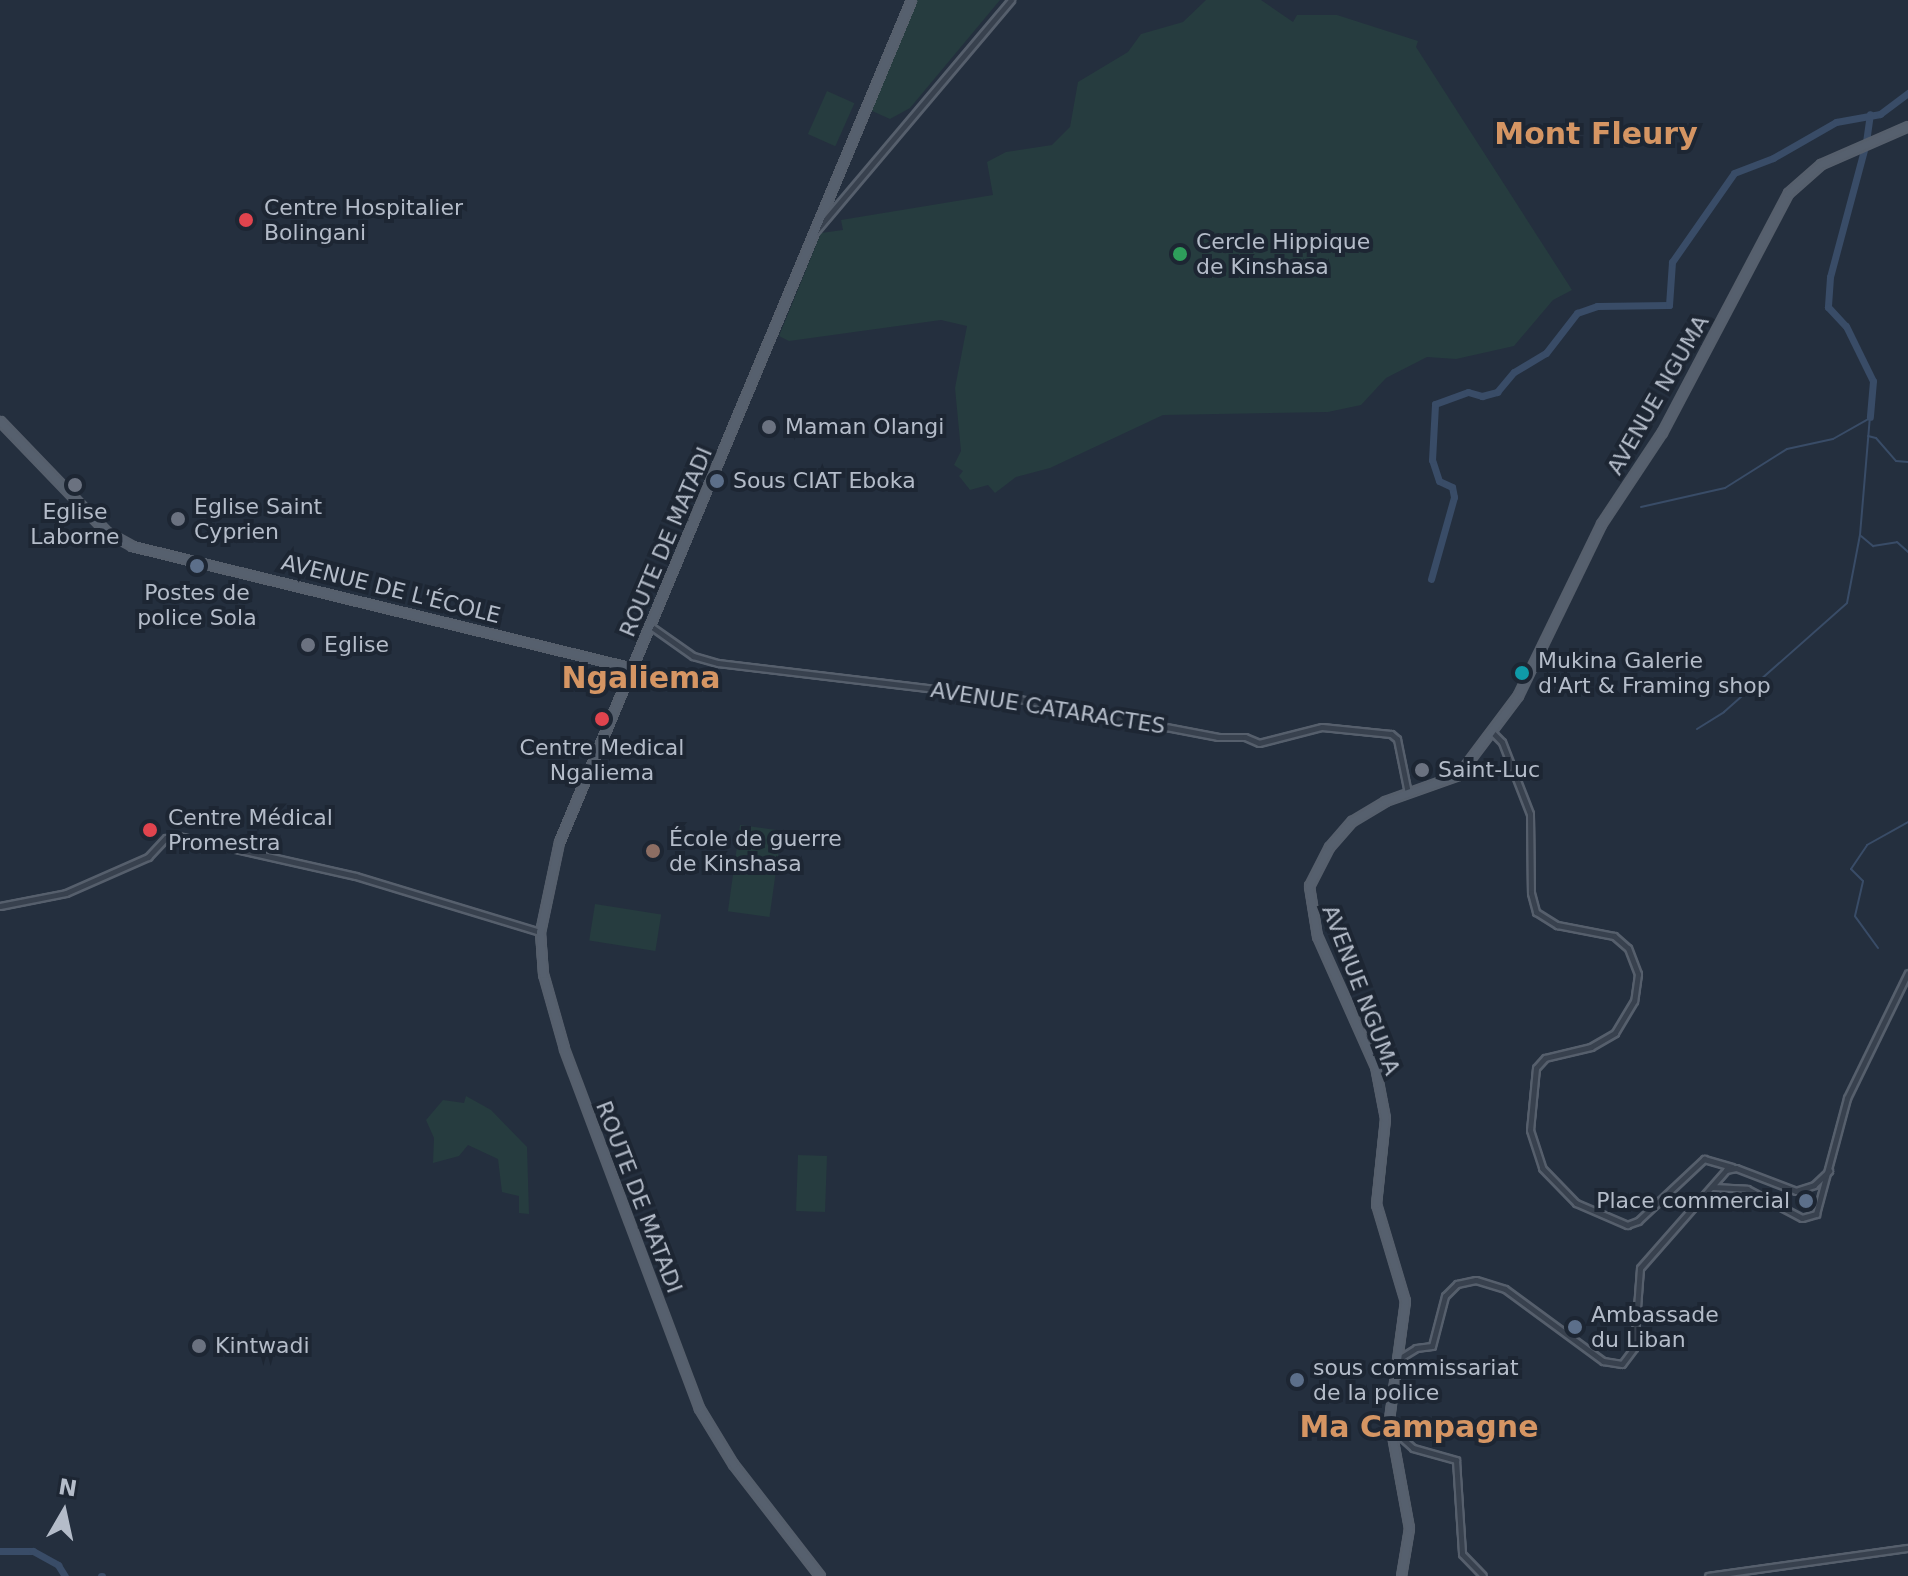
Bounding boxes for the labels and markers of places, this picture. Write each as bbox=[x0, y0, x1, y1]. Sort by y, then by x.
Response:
place label: Centre Hospitalier Bolingani bbox=[264, 194, 463, 246]
marker: Centre Hospitalier Bolingani bbox=[235, 209, 257, 231]
place label: Cercle Hippique de Kinshasa bbox=[1196, 228, 1370, 280]
marker: Cercle Hippique de Kinshasa bbox=[1171, 245, 1189, 263]
place label: Maman Olangi bbox=[785, 414, 944, 440]
marker: Maman Olangi bbox=[760, 418, 778, 436]
place label: Sous CIAT Eboka bbox=[733, 468, 916, 494]
marker: Sous CIAT Eboka bbox=[708, 472, 726, 490]
marker: Eglise Laborne bbox=[66, 476, 84, 494]
place label: Eglise Saint Cyprien bbox=[194, 493, 322, 544]
place label: Eglise Laborne bbox=[30, 498, 120, 550]
marker: Eglise Saint Cyprien bbox=[169, 510, 187, 528]
marker: Postes de police Sola bbox=[188, 557, 206, 575]
place label: Postes de police Sola bbox=[137, 579, 257, 630]
place label: Eglise bbox=[324, 632, 389, 658]
marker: Eglise bbox=[299, 636, 317, 654]
place label: Mukina Galerie d'Art & Framing shop bbox=[1538, 647, 1771, 698]
marker: Mukina Galerie d'Art & Framing shop bbox=[1513, 664, 1531, 682]
marker: Centre Medical Ngaliema bbox=[591, 708, 613, 730]
place label: Centre Medical Ngaliema bbox=[520, 734, 684, 786]
place label: Saint-Luc bbox=[1438, 757, 1540, 783]
marker: Saint-Luc bbox=[1413, 761, 1431, 779]
place label: Centre Médical Promestra bbox=[168, 804, 333, 856]
marker: Centre Médical Promestra bbox=[139, 819, 161, 841]
place label: École de guerre de Kinshasa bbox=[669, 825, 842, 876]
marker: École de guerre de Kinshasa bbox=[644, 842, 662, 860]
place label: Place commercial bbox=[1596, 1188, 1790, 1214]
marker: Place commercial bbox=[1797, 1192, 1815, 1210]
place label: Ambassade du Liban bbox=[1591, 1301, 1719, 1352]
marker: Ambassade du Liban bbox=[1566, 1318, 1584, 1336]
place label: Kintwadi bbox=[215, 1333, 310, 1359]
marker: Kintwadi bbox=[190, 1337, 208, 1355]
place label: sous commissariat de la police bbox=[1313, 1354, 1519, 1406]
marker: sous commissariat de la police bbox=[1288, 1371, 1306, 1389]

